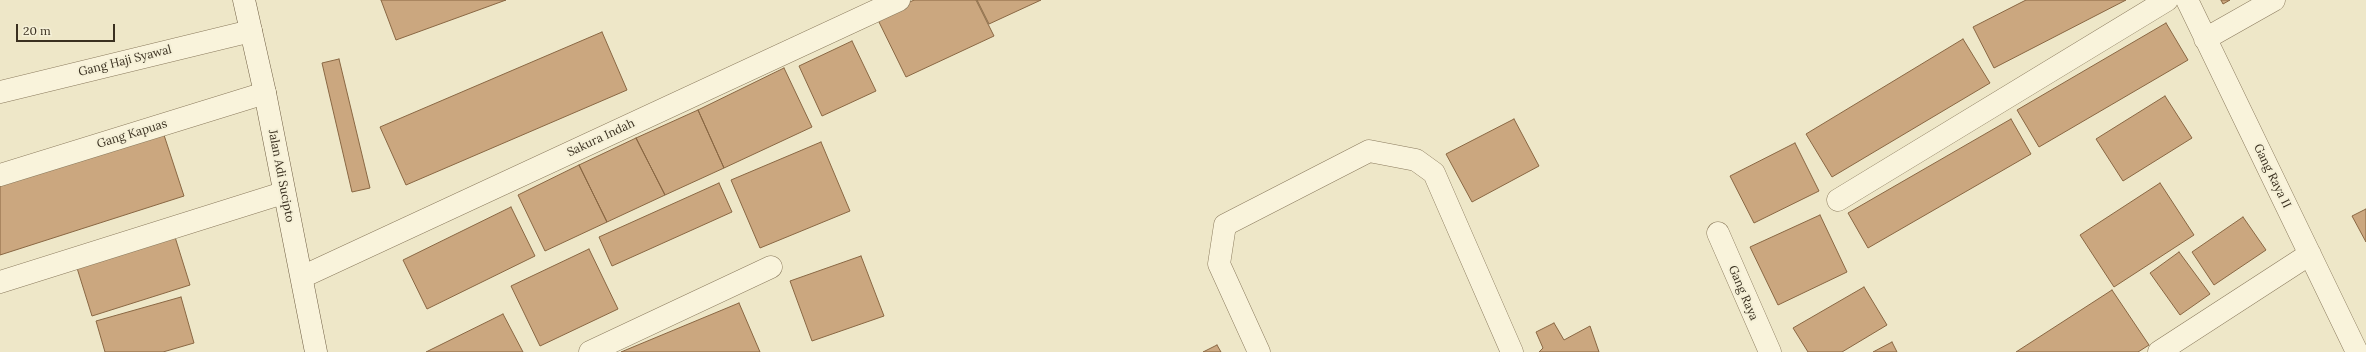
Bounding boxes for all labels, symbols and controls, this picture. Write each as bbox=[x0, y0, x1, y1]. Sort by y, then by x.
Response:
scale bar bbox=[18, 16, 117, 42]
text: 20 m bbox=[23, 23, 51, 38]
street label: Gang Haji Syawal bbox=[77, 42, 173, 80]
street label: Gang Kapuas bbox=[95, 116, 169, 152]
street label: Sakura Indah bbox=[565, 116, 637, 160]
street label: Jalan Adi Sucipto bbox=[265, 128, 297, 224]
street label: Gang Raya II bbox=[2250, 142, 2294, 210]
street label: Gang Raya bbox=[1725, 263, 1761, 323]

